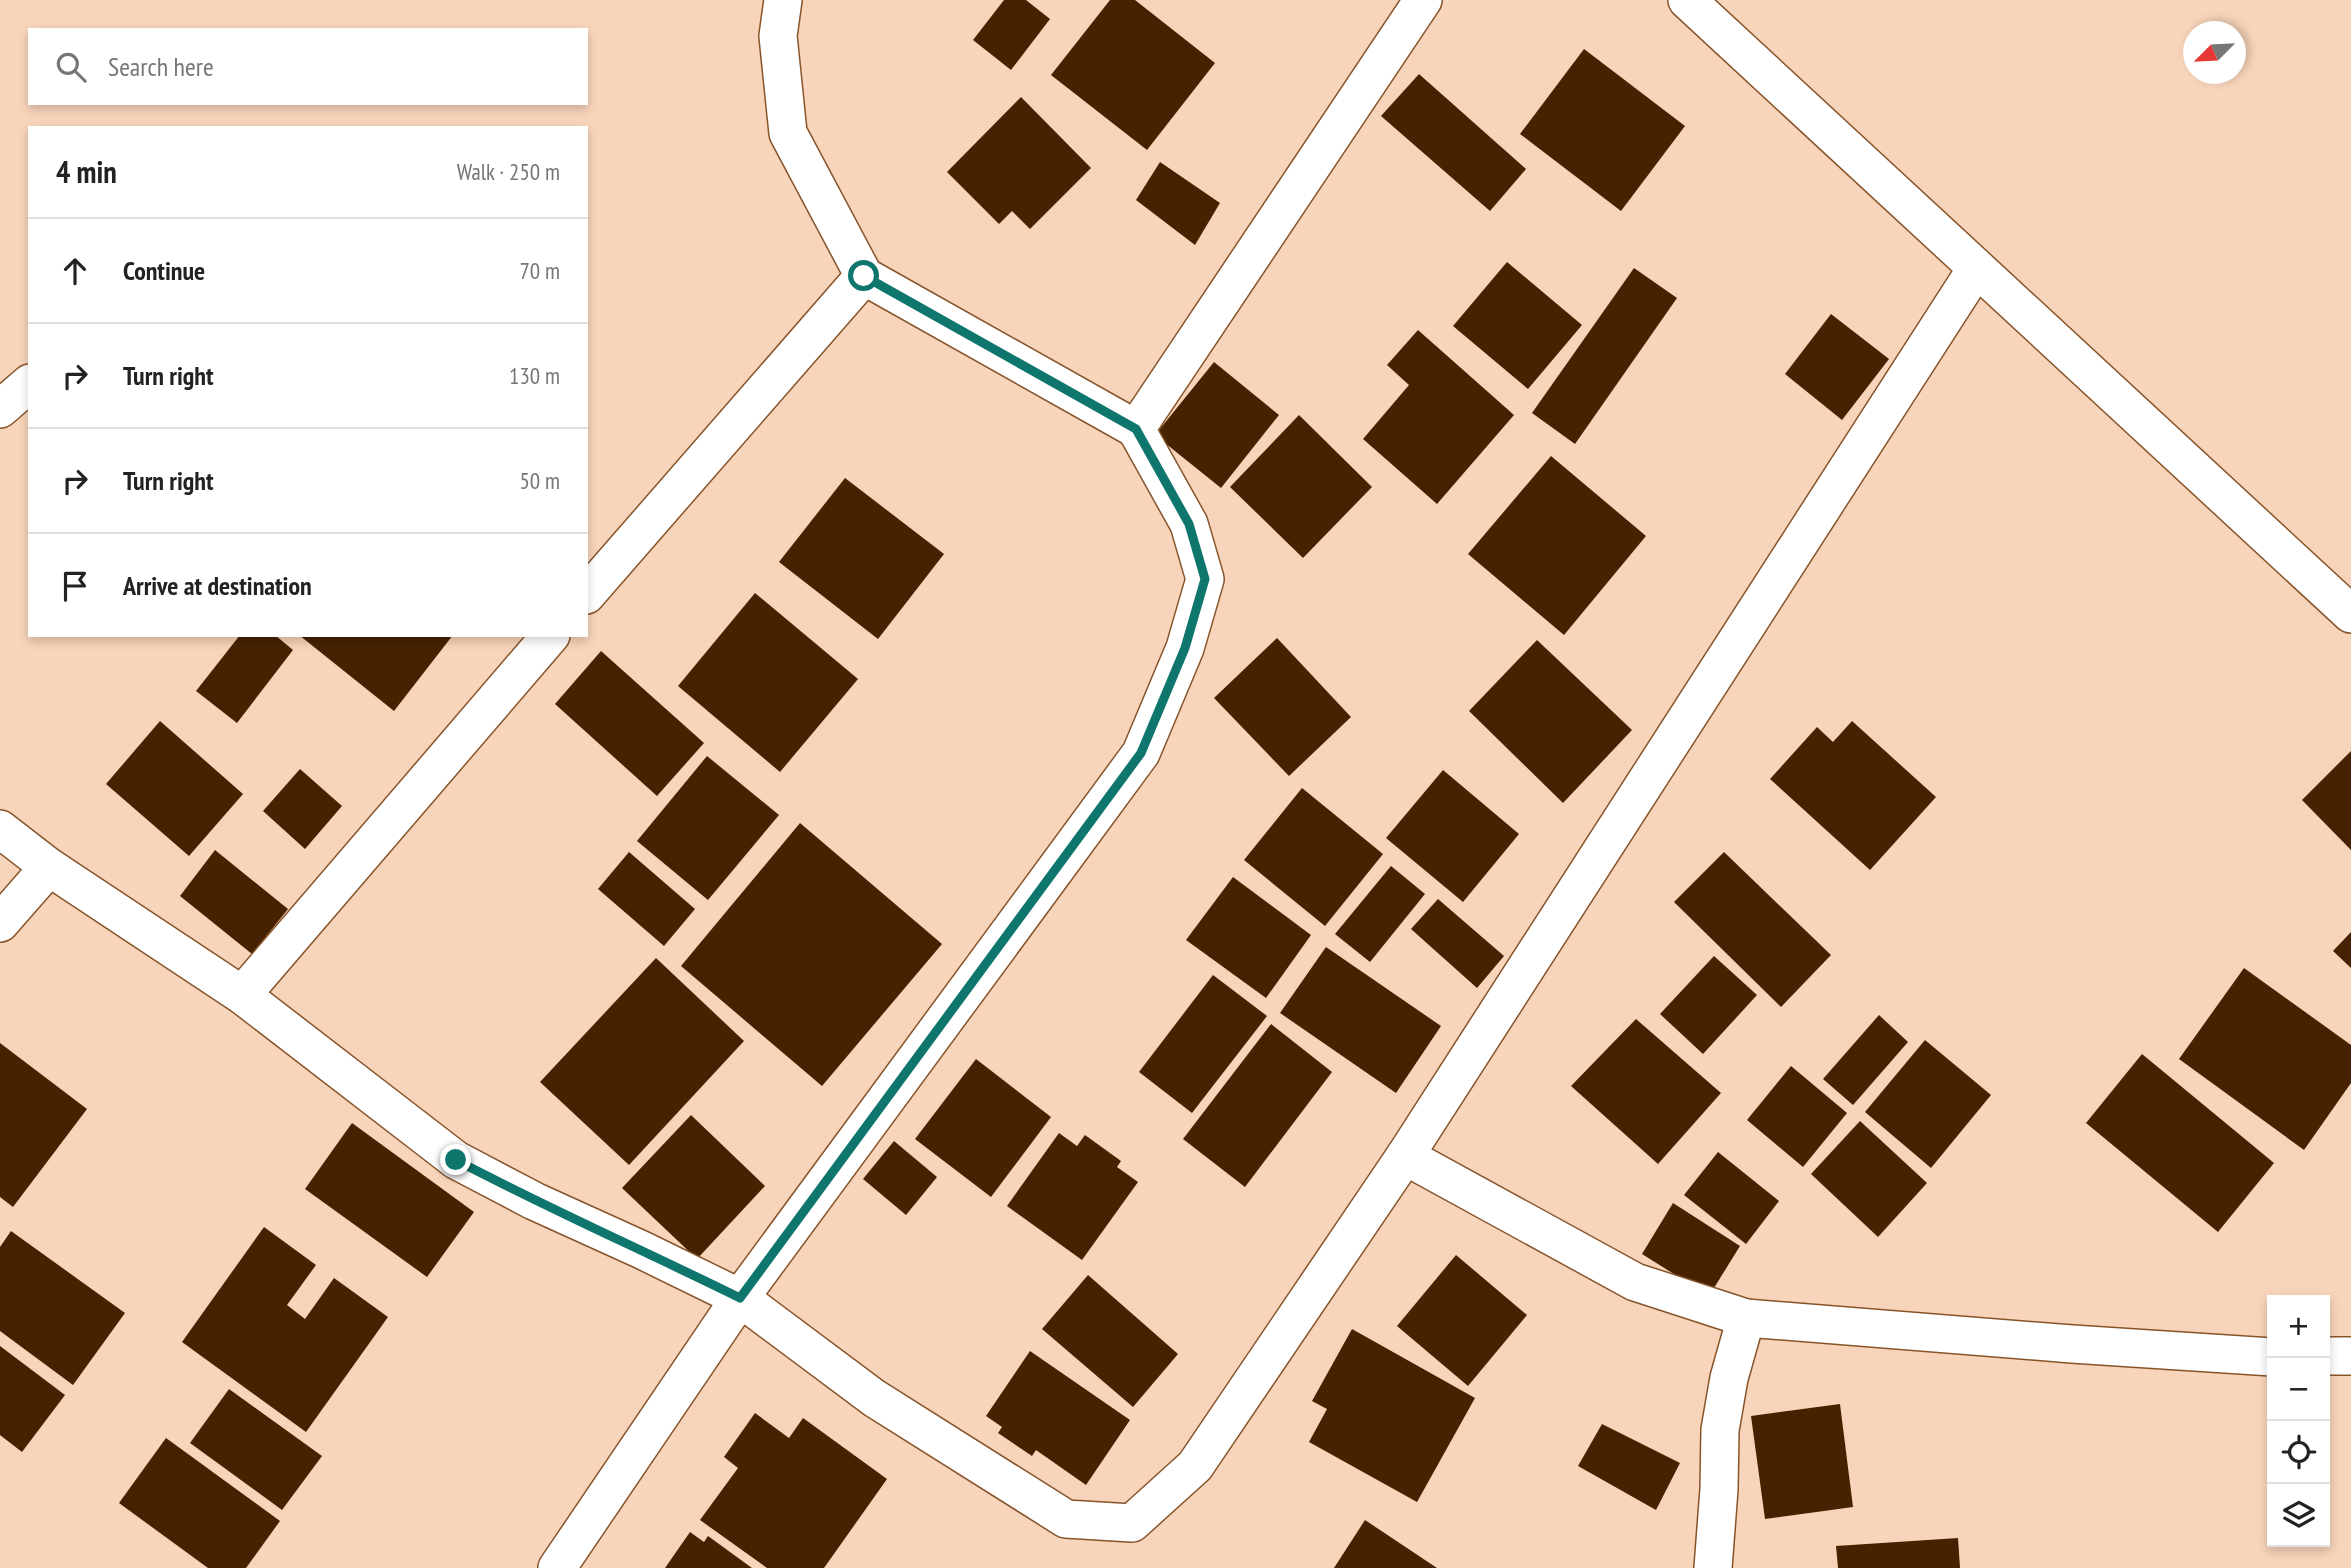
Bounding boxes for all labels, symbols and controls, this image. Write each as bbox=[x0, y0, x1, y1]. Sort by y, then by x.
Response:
north arrow bbox=[2183, 21, 2246, 84]
search box bbox=[28, 28, 588, 105]
icon: search bbox=[52, 48, 90, 86]
text: Search here bbox=[108, 50, 214, 83]
text: 4 min bbox=[56, 152, 117, 191]
text: Walk · 250 m bbox=[457, 157, 560, 186]
icon: ahead bbox=[56, 252, 94, 290]
text: Continue bbox=[123, 254, 205, 287]
text: 70 m bbox=[519, 256, 560, 285]
route start bbox=[848, 260, 879, 291]
icon: right bbox=[56, 357, 94, 395]
text: Turn right bbox=[123, 359, 214, 392]
text: 130 m bbox=[509, 361, 560, 390]
icon: right bbox=[56, 462, 94, 500]
text: Turn right bbox=[123, 464, 214, 497]
text: 50 m bbox=[519, 466, 560, 495]
icon: arrive bbox=[56, 567, 94, 605]
text: Arrive at destination bbox=[123, 569, 312, 602]
route end bbox=[440, 1144, 471, 1175]
map controls bbox=[2267, 1295, 2330, 1547]
button: + bbox=[2267, 1295, 2330, 1358]
button: − bbox=[2267, 1358, 2330, 1421]
button: locate bbox=[2267, 1421, 2330, 1484]
button: layers bbox=[2267, 1484, 2330, 1547]

